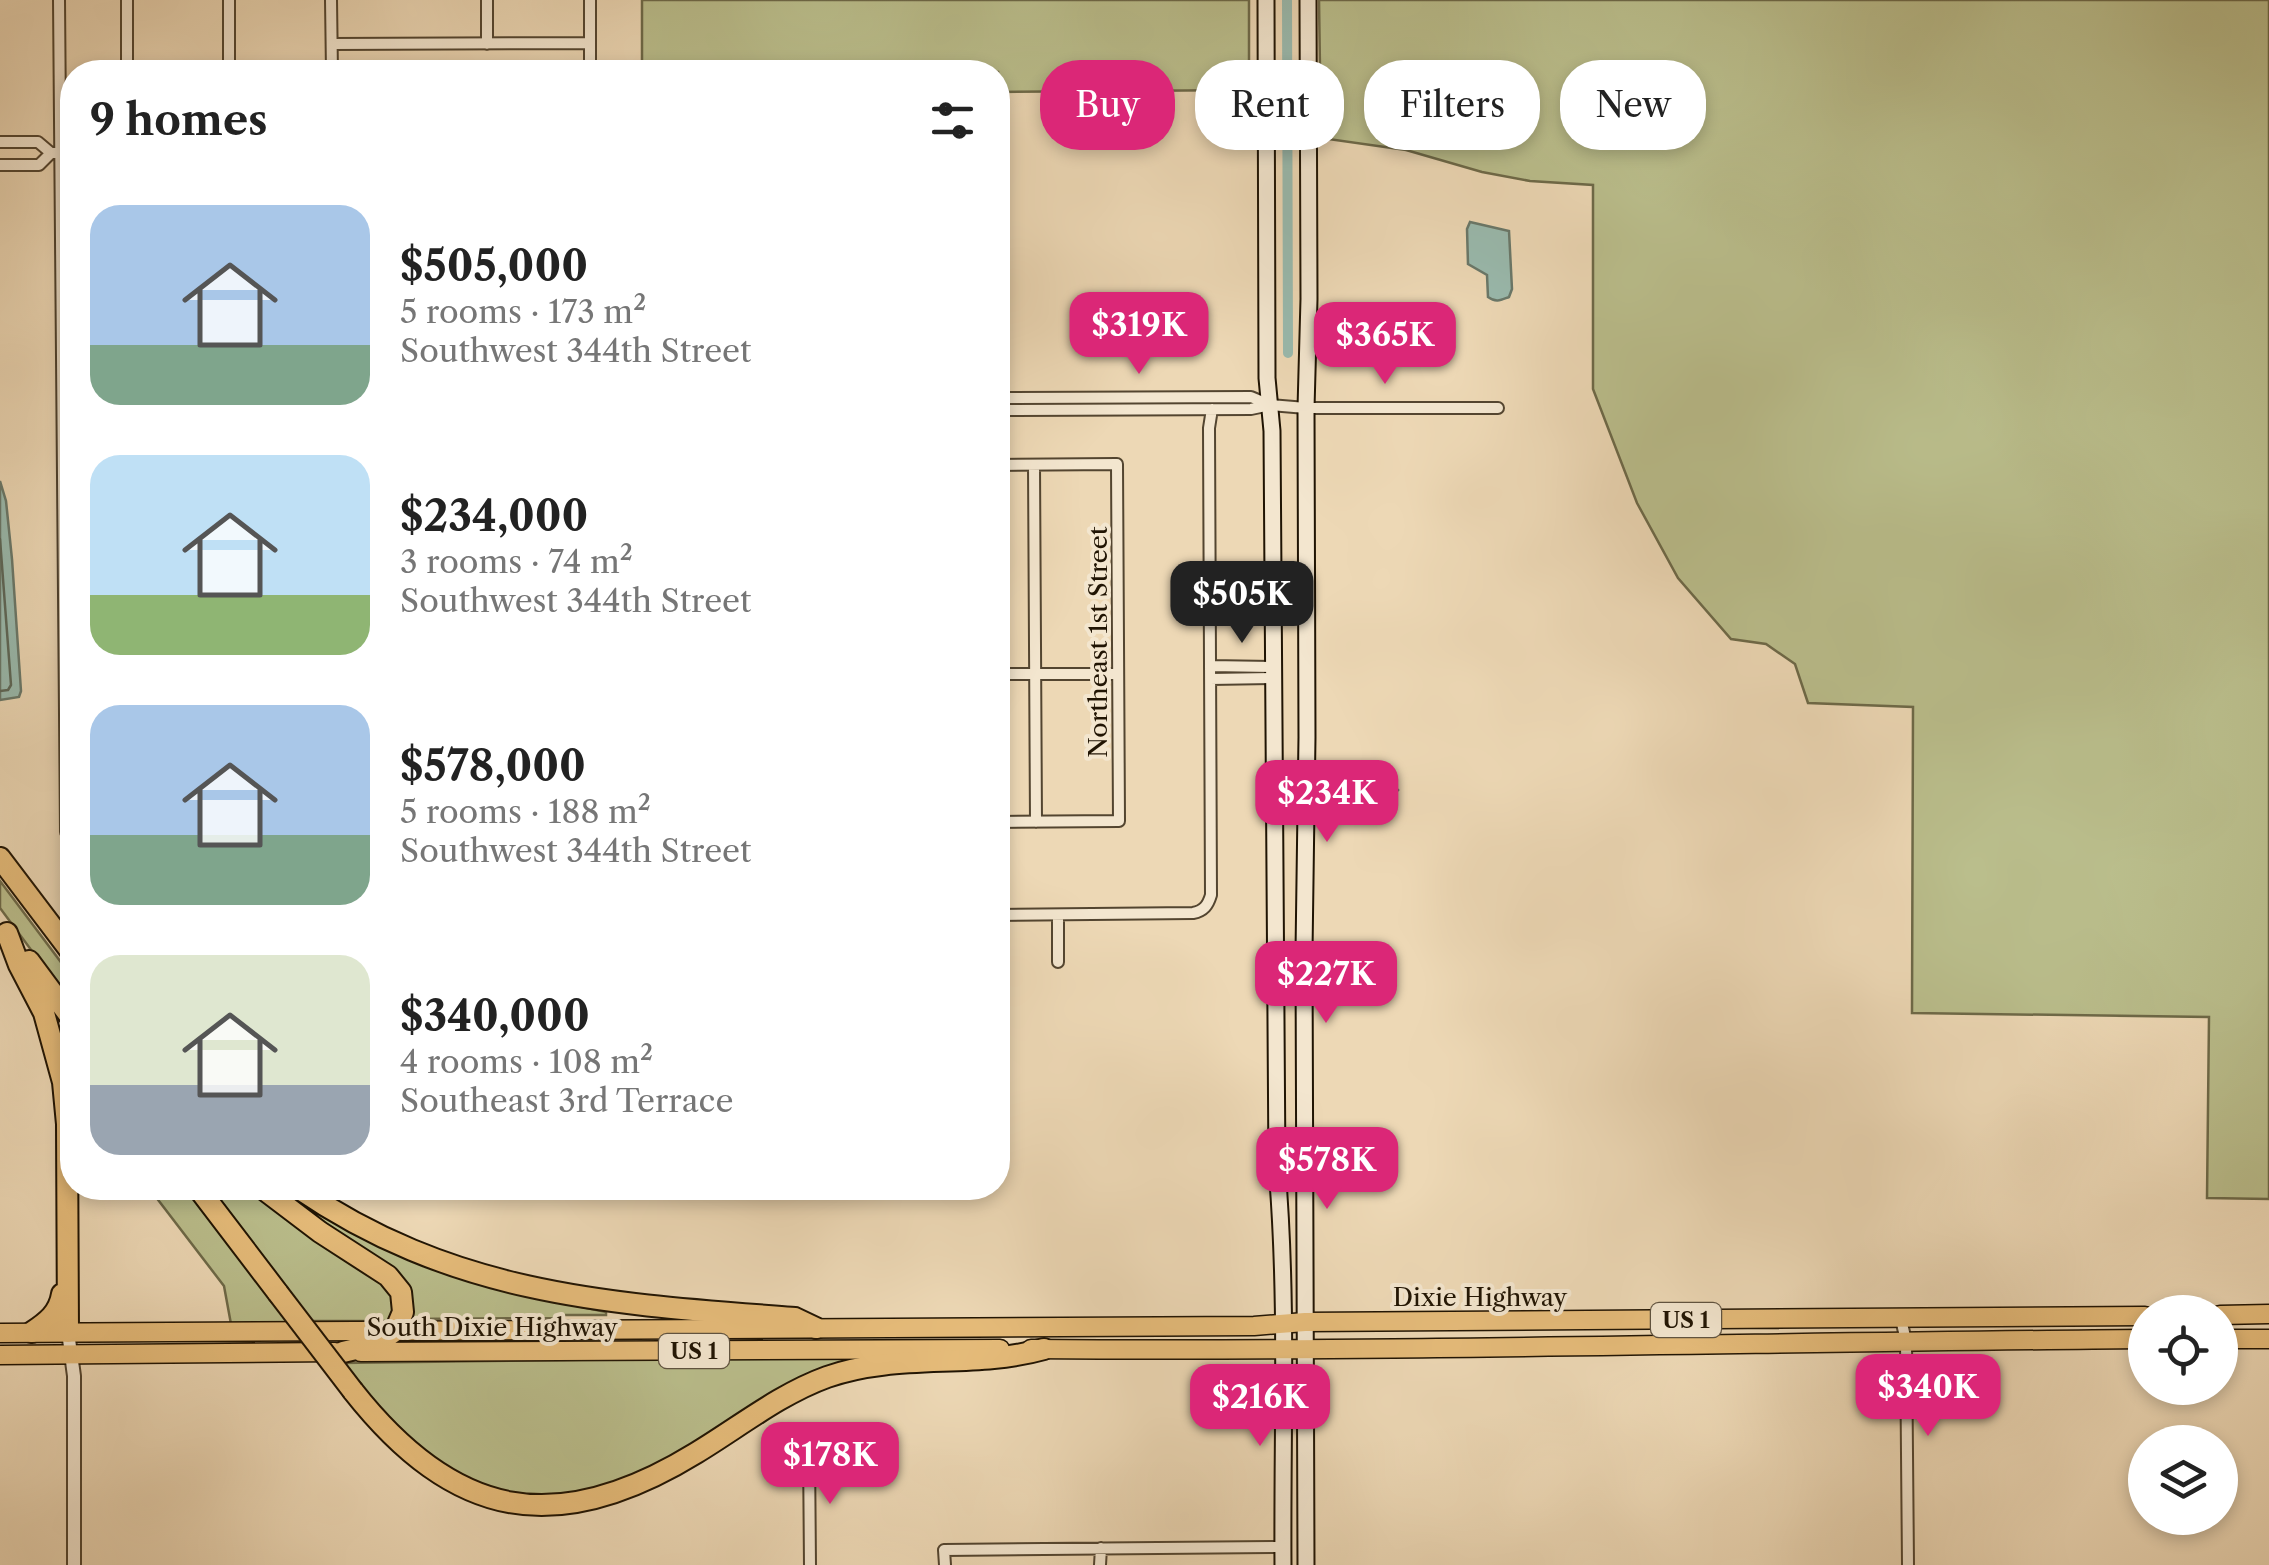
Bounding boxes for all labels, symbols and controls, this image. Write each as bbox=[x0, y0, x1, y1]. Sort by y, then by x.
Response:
chip: Buy bbox=[1040, 60, 1175, 150]
chip: Rent bbox=[1195, 60, 1344, 150]
chip: Filters bbox=[1364, 60, 1540, 150]
chip: New bbox=[1560, 60, 1706, 150]
icon: filters bbox=[925, 93, 980, 148]
text: 9 homes bbox=[90, 94, 268, 146]
text: $505,000 bbox=[400, 240, 588, 292]
icon: home bbox=[170, 245, 290, 365]
text: 5 rooms · 173 m² bbox=[400, 292, 646, 331]
pin: $319K bbox=[1069, 292, 1209, 377]
pin: $365K bbox=[1315, 302, 1455, 387]
text: $319K bbox=[1091, 305, 1187, 344]
text: $365K bbox=[1336, 315, 1434, 354]
text: Southwest 344th Street bbox=[400, 331, 751, 370]
text: $234,000 bbox=[400, 490, 588, 542]
icon: home bbox=[170, 495, 290, 615]
street label: Northeast 1st Street bbox=[1083, 526, 1114, 758]
text: 3 rooms · 74 m² bbox=[400, 542, 633, 581]
pin: $505K bbox=[1172, 561, 1312, 646]
text: $505K bbox=[1192, 574, 1292, 613]
text: Southwest 344th Street bbox=[400, 581, 751, 620]
text: $578,000 bbox=[400, 740, 586, 792]
icon: home bbox=[170, 745, 290, 865]
pin: $234K bbox=[1257, 760, 1397, 845]
text: $234K bbox=[1277, 773, 1377, 812]
text: 5 rooms · 188 m² bbox=[400, 792, 651, 831]
text: Southwest 344th Street bbox=[400, 831, 751, 870]
pin: $227K bbox=[1256, 941, 1396, 1026]
text: $227K bbox=[1277, 954, 1375, 993]
text: $340,000 bbox=[400, 990, 590, 1042]
icon: home bbox=[170, 995, 290, 1115]
text: 4 rooms · 108 m² bbox=[400, 1042, 653, 1081]
text: Southeast 3rd Terrace bbox=[400, 1081, 733, 1120]
pin: $578K bbox=[1257, 1127, 1397, 1212]
text: $578K bbox=[1278, 1140, 1376, 1179]
street label: Dixie Highway bbox=[1393, 1282, 1568, 1313]
map controls bbox=[2128, 1295, 2238, 1535]
button: locate bbox=[2128, 1295, 2238, 1405]
road number: US 1 bbox=[1651, 1303, 1721, 1337]
street label: South Dixie Highway bbox=[366, 1312, 619, 1343]
road number: US 1 bbox=[659, 1334, 729, 1368]
pin: $340K bbox=[1858, 1354, 1998, 1439]
pin: $216K bbox=[1190, 1364, 1330, 1449]
text: $340K bbox=[1878, 1367, 1978, 1406]
text: $216K bbox=[1212, 1377, 1308, 1416]
pin: $178K bbox=[760, 1422, 900, 1507]
button: layers bbox=[2128, 1425, 2238, 1535]
text: $178K bbox=[783, 1435, 877, 1474]

